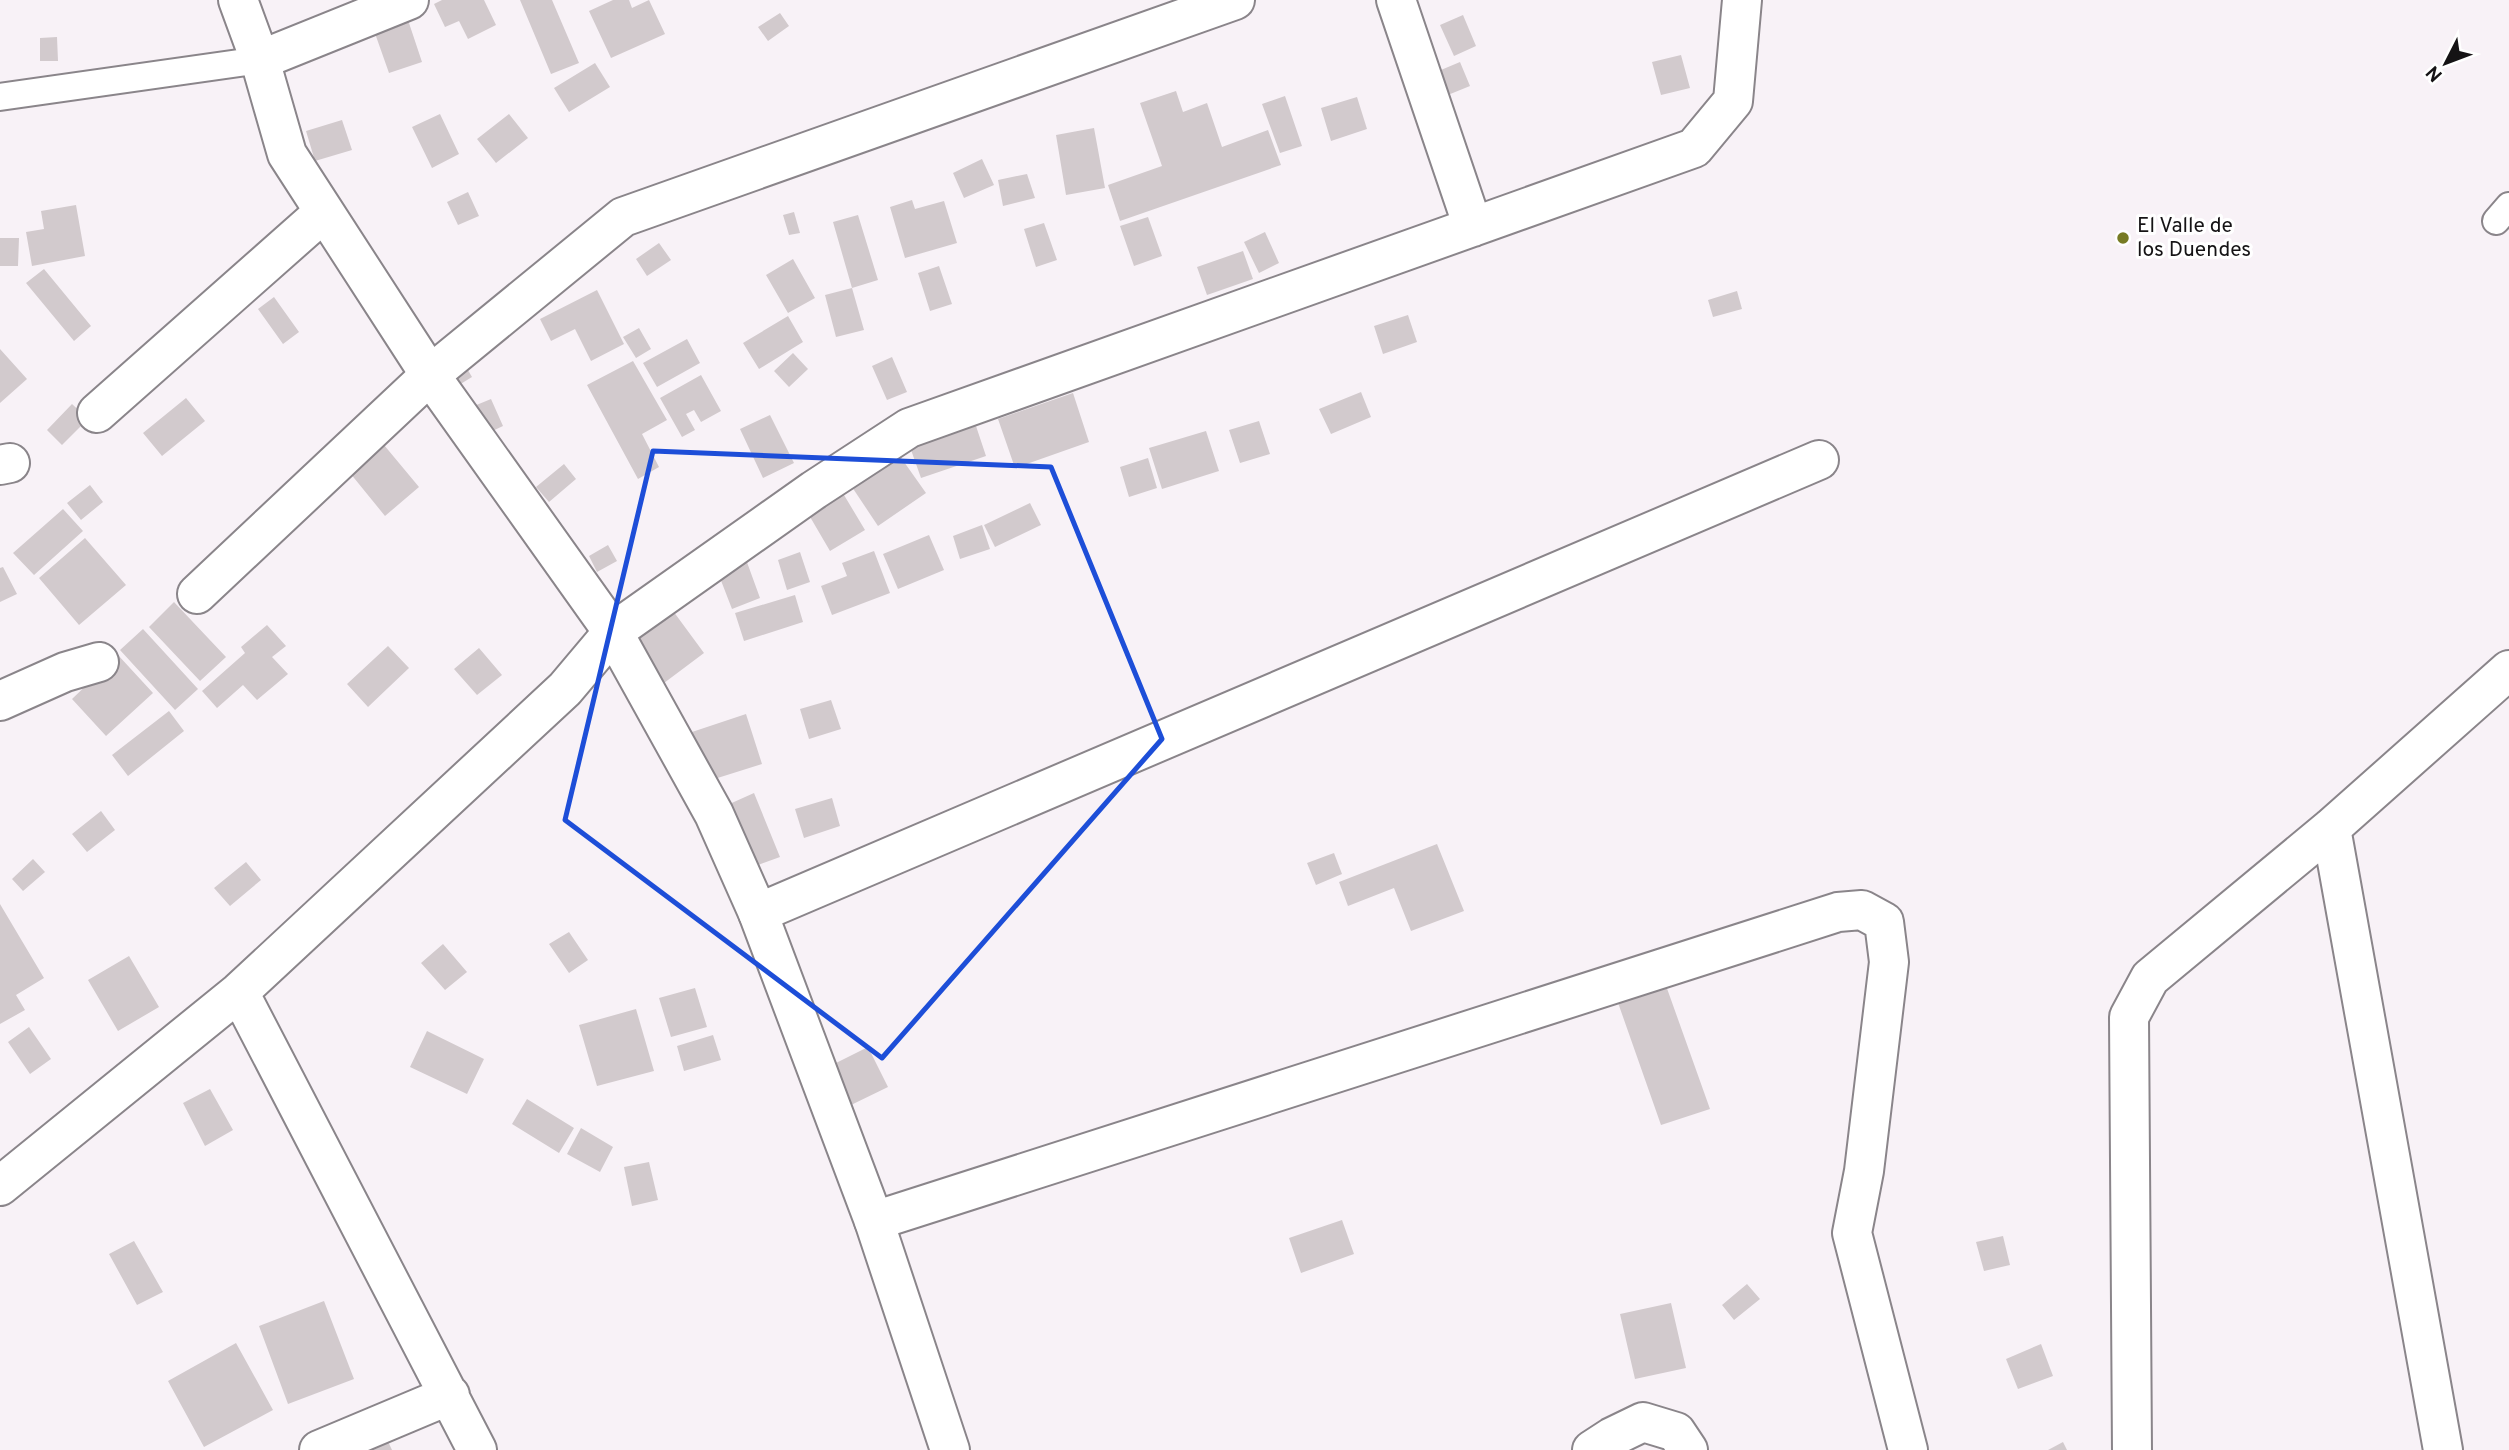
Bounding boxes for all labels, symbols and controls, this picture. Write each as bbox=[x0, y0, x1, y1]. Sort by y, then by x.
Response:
north arrow bbox=[2411, 28, 2481, 98]
text: N bbox=[2421, 60, 2448, 86]
place label: El Valle de los Duendes bbox=[2137, 213, 2251, 264]
marker: El Valle de los Duendes bbox=[2115, 230, 2131, 246]

